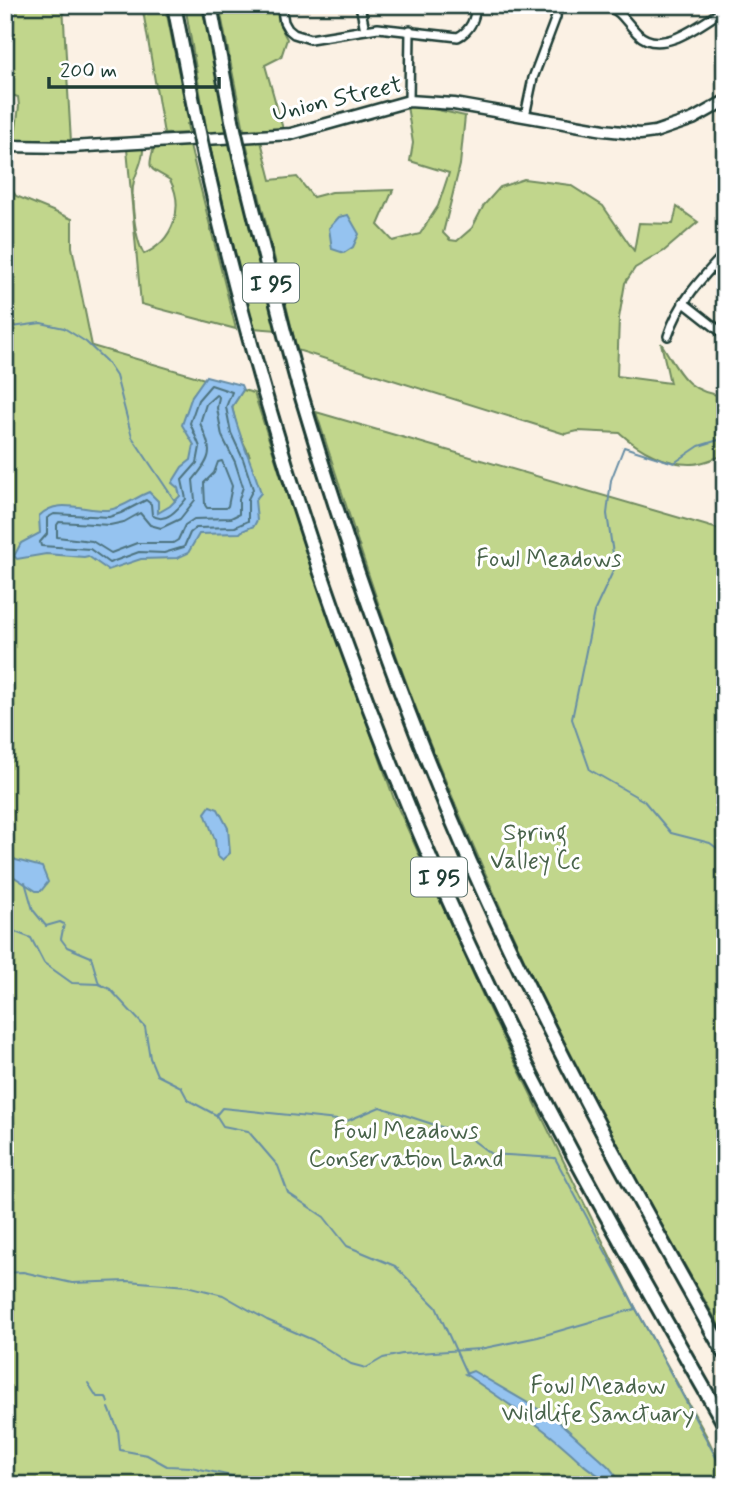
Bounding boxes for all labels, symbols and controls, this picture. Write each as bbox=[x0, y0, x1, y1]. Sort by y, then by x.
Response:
scale bar bbox=[49, 46, 219, 90]
text: 200 m bbox=[60, 57, 117, 85]
street label: Union Street bbox=[269, 69, 405, 129]
road number: I 95 bbox=[243, 264, 299, 302]
park label: Fowl Meadows bbox=[476, 544, 622, 575]
park label: Spring Valley Cc bbox=[490, 818, 580, 877]
road number: I 95 bbox=[411, 858, 467, 897]
park label: Fowl Meadows Conservation Land bbox=[308, 1116, 504, 1175]
park label: Fowl Meadow Wildlife Sanctuary bbox=[501, 1371, 695, 1430]

